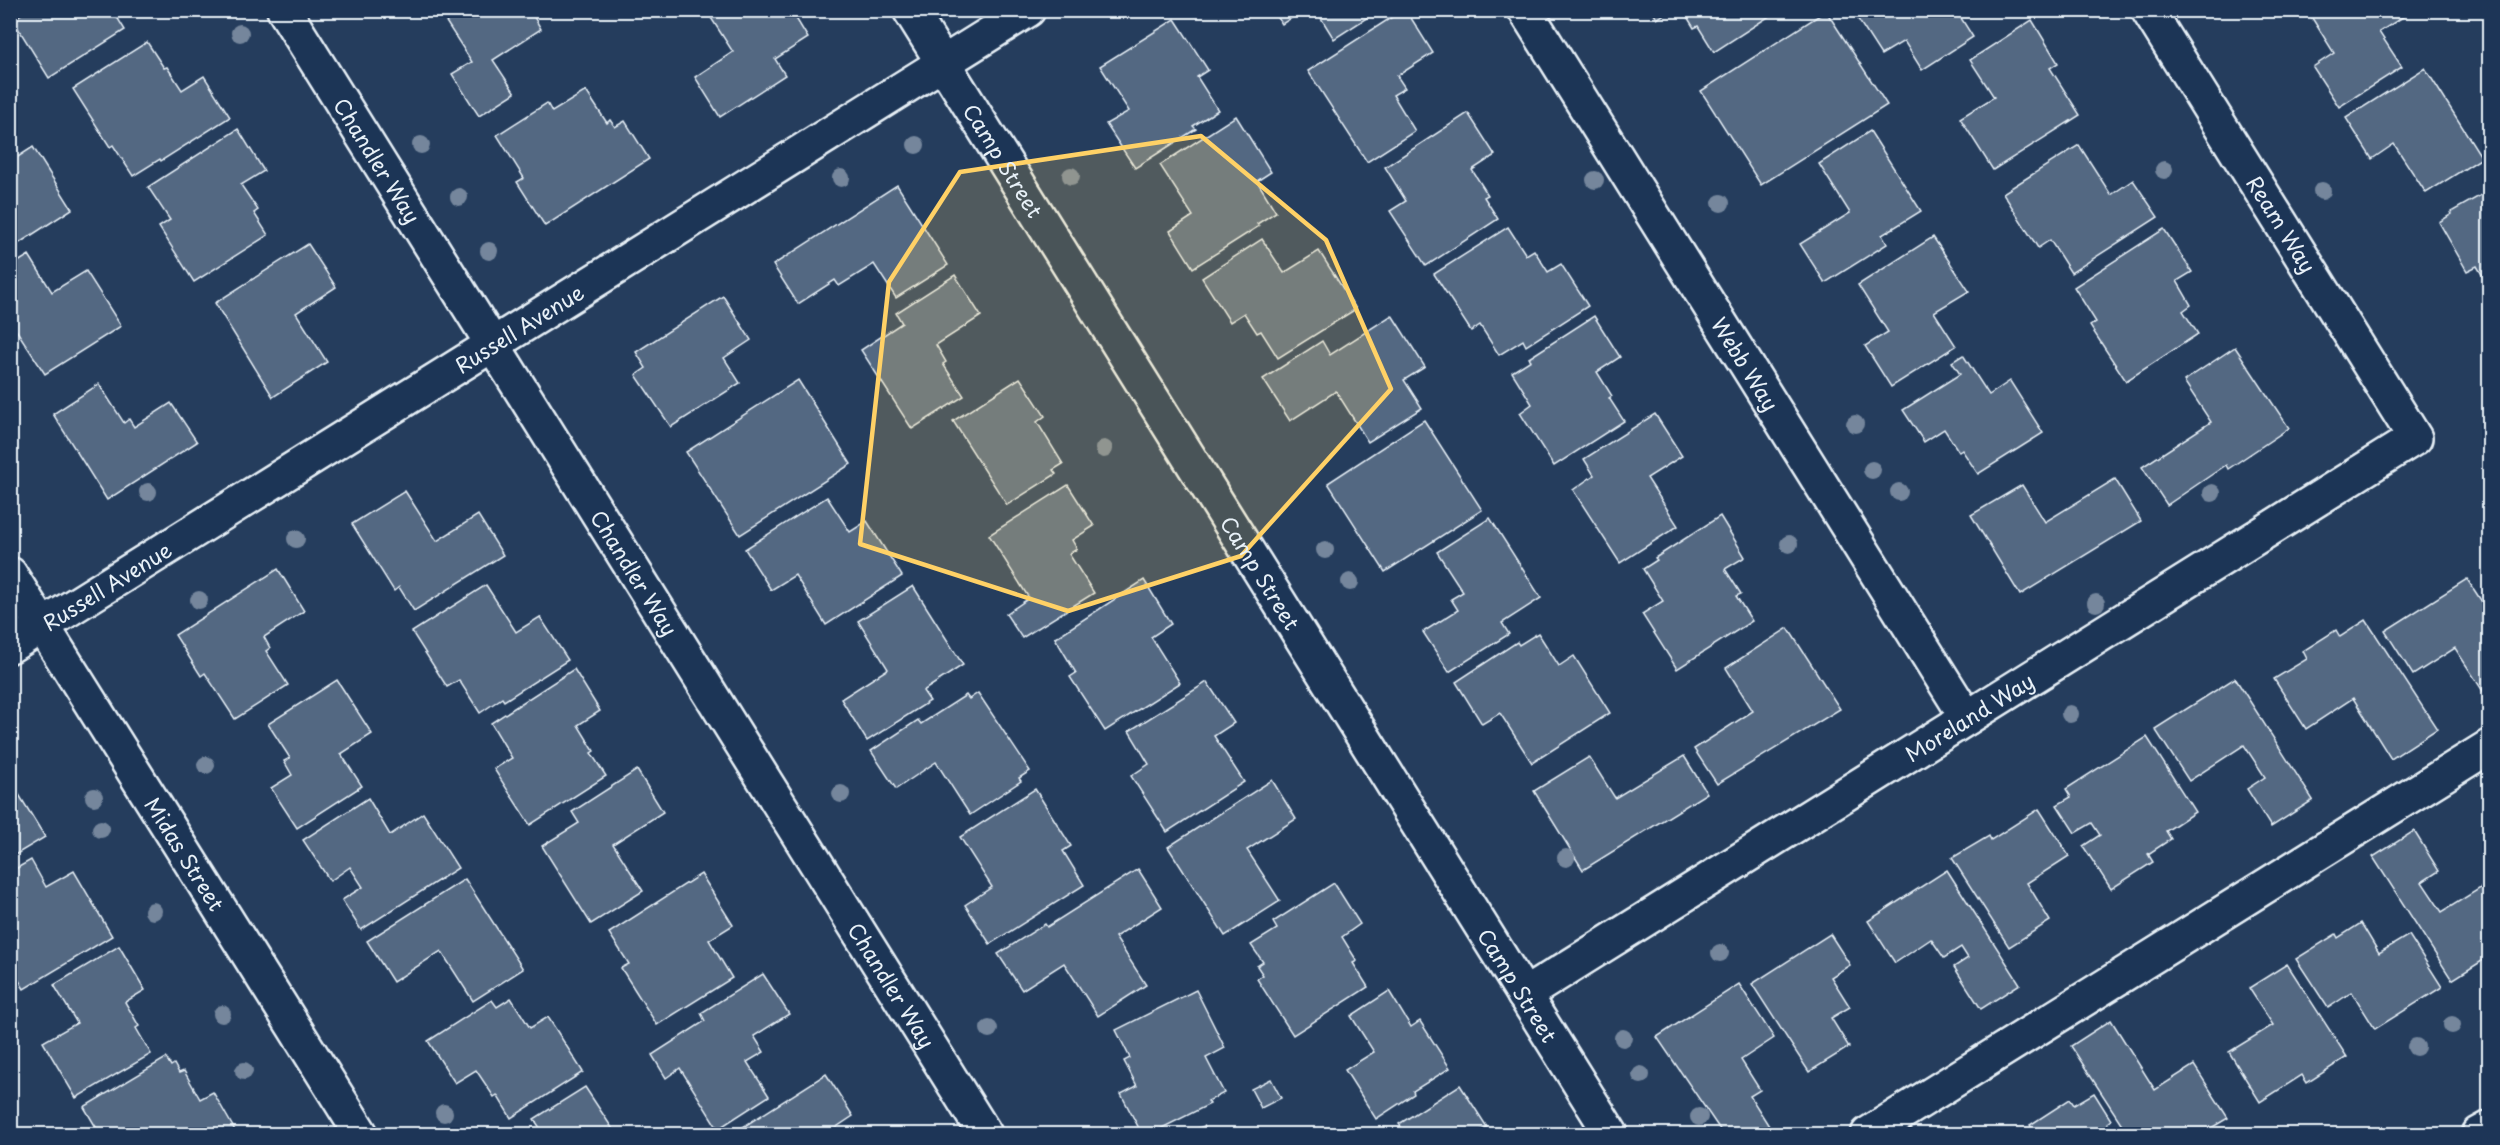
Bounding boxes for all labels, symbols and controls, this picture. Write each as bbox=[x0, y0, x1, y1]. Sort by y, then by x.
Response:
street label: Chandler Way bbox=[326, 91, 429, 229]
street label: Camp Street bbox=[956, 97, 1051, 223]
street label: Ream Way bbox=[2239, 169, 2325, 279]
street label: Russell Avenue bbox=[448, 276, 590, 381]
street label: Webb Way bbox=[1704, 311, 1787, 417]
street label: Chandler Way bbox=[583, 503, 686, 642]
street label: Camp Street bbox=[1213, 509, 1309, 636]
street label: Russell Avenue bbox=[36, 533, 178, 638]
street label: Moreland Way bbox=[1898, 664, 2040, 769]
street label: Midas Street bbox=[137, 790, 233, 917]
street label: Chandler Way bbox=[841, 916, 943, 1054]
street label: Camp Street bbox=[1470, 922, 1566, 1048]

